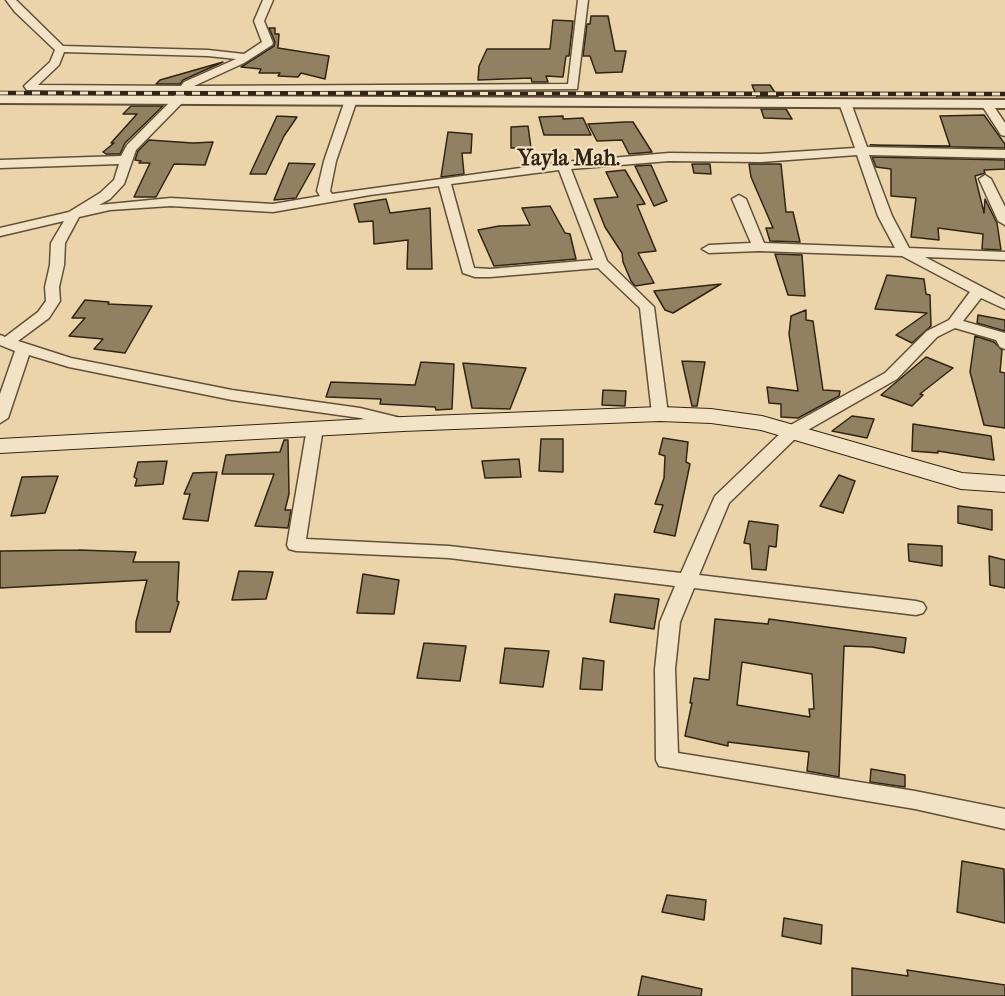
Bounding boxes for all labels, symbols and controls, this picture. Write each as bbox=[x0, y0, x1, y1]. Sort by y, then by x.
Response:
district label: Yayla Mah. bbox=[518, 147, 620, 173]

